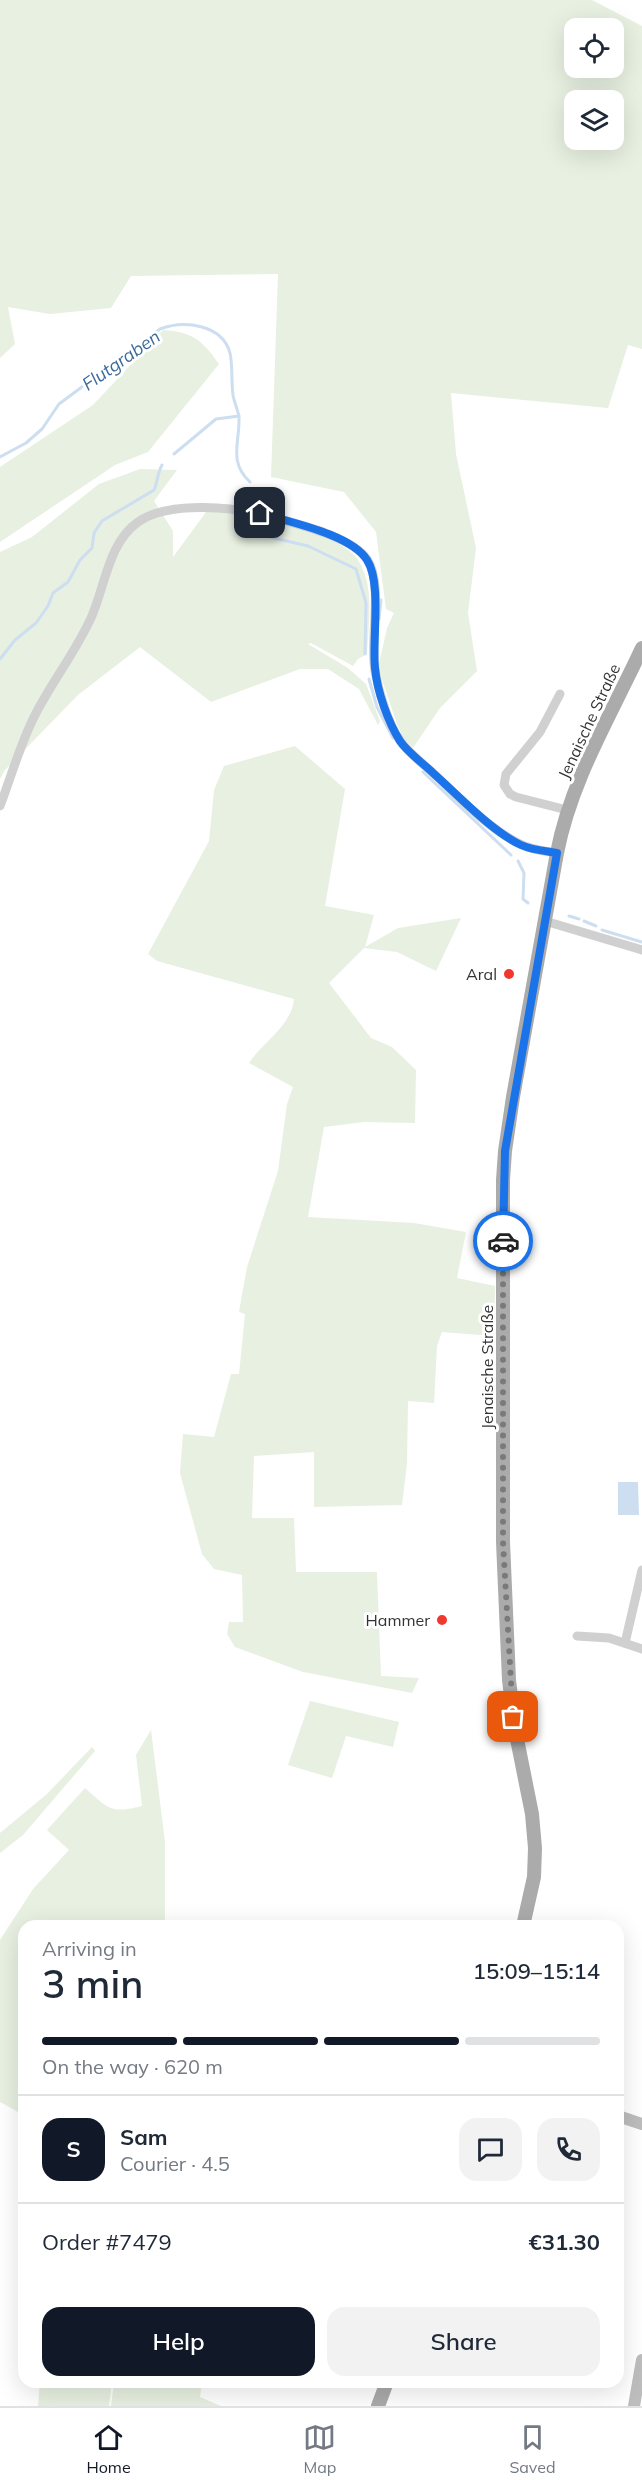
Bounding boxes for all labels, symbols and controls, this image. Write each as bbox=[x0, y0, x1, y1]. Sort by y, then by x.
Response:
map controls bbox=[564, 18, 624, 150]
button: locate bbox=[564, 18, 624, 78]
button: layers bbox=[564, 90, 624, 150]
water label: Flutgraben bbox=[77, 325, 165, 395]
pin bbox=[234, 487, 285, 538]
icon: home bbox=[243, 496, 276, 529]
street label: Jenaische Straße bbox=[554, 660, 624, 782]
place label: Aral bbox=[466, 964, 497, 984]
marker: Aral bbox=[502, 967, 516, 981]
courier bbox=[473, 1211, 533, 1271]
icon: car bbox=[487, 1225, 520, 1258]
street label: Jenaische Straße bbox=[477, 1305, 497, 1429]
place label: Hammer bbox=[366, 1610, 430, 1630]
marker: Hammer bbox=[435, 1613, 449, 1627]
pin bbox=[487, 1691, 538, 1742]
icon: bag bbox=[496, 1700, 529, 1733]
text: Arriving in bbox=[42, 1936, 137, 1961]
text: 15:09–15:14 bbox=[473, 1957, 600, 1985]
text: 3 min bbox=[42, 1959, 143, 2008]
text: On the way · 620 m bbox=[42, 2054, 223, 2079]
button: chat bbox=[459, 2118, 522, 2181]
button: phone bbox=[537, 2118, 600, 2181]
text: Sam bbox=[120, 2123, 168, 2151]
text: S bbox=[66, 2135, 81, 2163]
text: Courier · 4.5 bbox=[120, 2151, 230, 2176]
text: Order #7479 bbox=[42, 2228, 172, 2256]
text: €31.30 bbox=[529, 2228, 600, 2256]
button: Help bbox=[42, 2307, 315, 2376]
button: Share bbox=[327, 2307, 600, 2376]
tab: Home bbox=[86, 2421, 131, 2477]
tab: Map bbox=[303, 2421, 336, 2477]
tab: Saved bbox=[509, 2421, 556, 2477]

